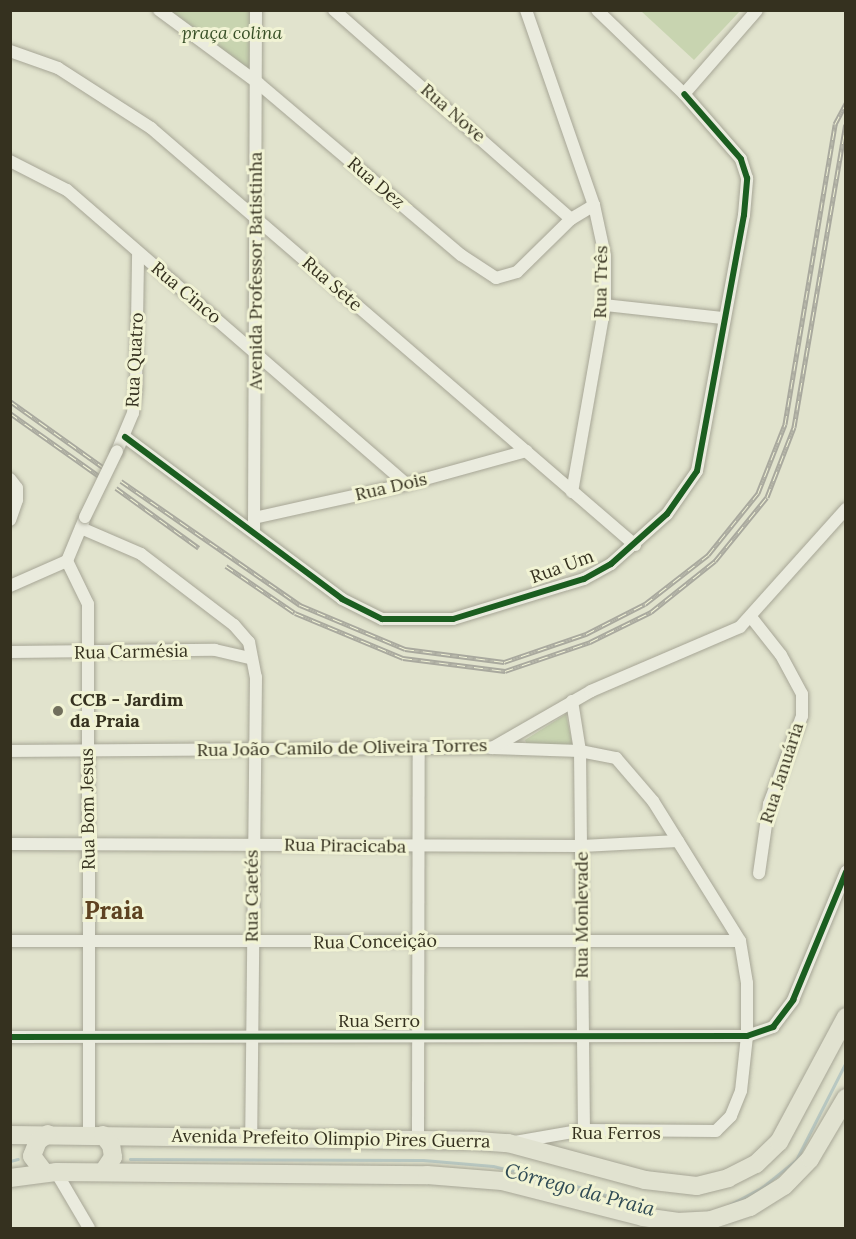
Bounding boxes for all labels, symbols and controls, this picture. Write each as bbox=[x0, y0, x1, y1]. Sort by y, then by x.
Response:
park label: praça colina bbox=[182, 22, 282, 44]
street label: Rua Nove bbox=[416, 79, 490, 147]
street label: Avenida Professor Batistinha bbox=[245, 152, 267, 390]
street label: Rua Dez bbox=[343, 153, 409, 213]
street label: Rua Três bbox=[590, 245, 612, 319]
street label: Rua Sete bbox=[298, 252, 366, 316]
street label: Rua Cinco bbox=[147, 258, 225, 328]
street label: Rua Quatro bbox=[122, 312, 148, 408]
street label: Rua Dois bbox=[353, 468, 429, 506]
street label: Rua Um bbox=[527, 546, 597, 588]
street label: Rua Carmésia bbox=[74, 640, 188, 664]
place label: CCB - Jardim da Praia bbox=[70, 690, 183, 732]
marker: CCB - Jardim da Praia bbox=[51, 704, 65, 718]
street label: Rua Januária bbox=[756, 720, 808, 826]
street label: Rua João Camilo de Oliveira Torres bbox=[196, 735, 488, 761]
street label: Rua Bom Jesus bbox=[76, 748, 100, 870]
street label: Rua Piracicaba bbox=[284, 834, 406, 858]
street label: Rua Caetés bbox=[241, 850, 263, 942]
street label: Rua Monlevade bbox=[571, 851, 593, 979]
district label: Praia bbox=[84, 897, 144, 925]
street label: Rua Conceição bbox=[313, 930, 437, 954]
street label: Rua Serro bbox=[338, 1010, 420, 1032]
street label: Rua Ferros bbox=[571, 1122, 661, 1144]
street label: Avenida Prefeito Olimpio Pires Guerra bbox=[171, 1125, 491, 1153]
water label: Córrego da Praia bbox=[502, 1157, 658, 1221]

